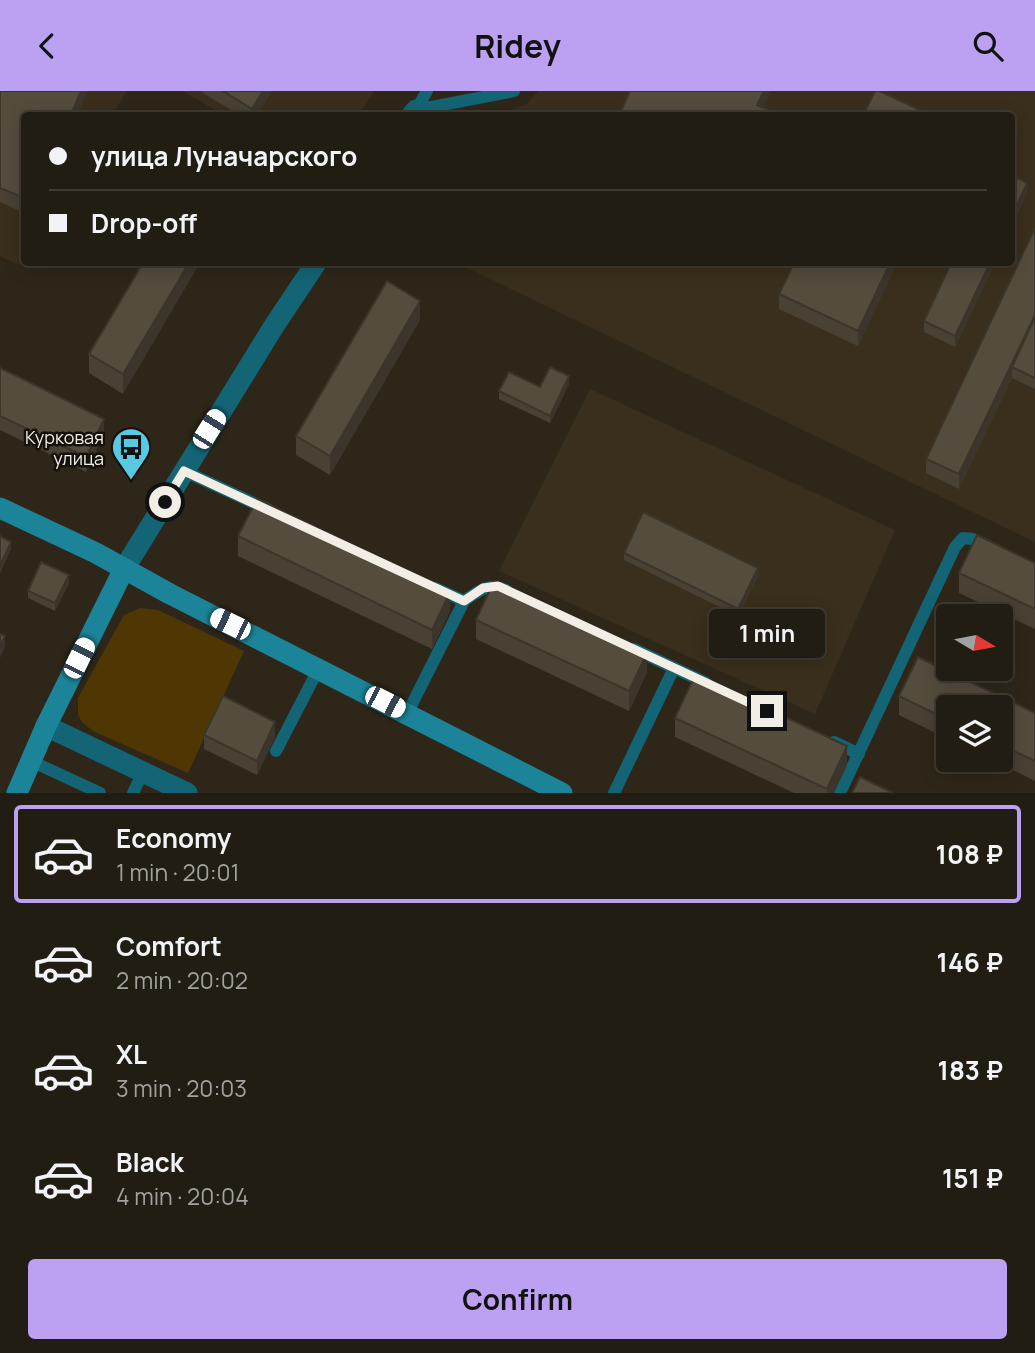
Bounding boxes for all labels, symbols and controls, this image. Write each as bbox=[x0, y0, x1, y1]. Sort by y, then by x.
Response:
text: Ridey bbox=[474, 24, 561, 68]
icon: back bbox=[28, 27, 66, 65]
icon: search bbox=[969, 27, 1007, 65]
text: улица Луначарского bbox=[91, 138, 357, 174]
text: Drop-off bbox=[91, 205, 197, 241]
car bbox=[189, 406, 230, 452]
place label: Курковая улица bbox=[25, 425, 104, 470]
bus stop icon: Курковая улица bbox=[110, 426, 152, 481]
route start bbox=[149, 486, 181, 518]
north arrow bbox=[936, 604, 1013, 681]
map controls bbox=[936, 604, 1013, 772]
car bbox=[207, 605, 254, 643]
callout: 1 min bbox=[709, 609, 825, 659]
text: 1 min bbox=[739, 617, 795, 649]
car bbox=[61, 635, 98, 681]
car bbox=[362, 683, 409, 721]
route end bbox=[751, 695, 783, 727]
button: layers bbox=[936, 695, 1013, 772]
text: Economy bbox=[116, 820, 231, 856]
icon: car bbox=[32, 823, 95, 886]
text: 108 ₽ bbox=[936, 836, 1003, 872]
text: 1 min · 20:01 bbox=[116, 856, 240, 888]
text: Comfort bbox=[116, 928, 222, 964]
icon: car bbox=[32, 931, 95, 994]
text: 146 ₽ bbox=[937, 944, 1003, 980]
text: 2 min · 20:02 bbox=[116, 964, 248, 996]
text: XL bbox=[116, 1036, 147, 1072]
icon: car bbox=[32, 1039, 95, 1102]
text: 183 ₽ bbox=[938, 1052, 1003, 1088]
text: 3 min · 20:03 bbox=[116, 1072, 247, 1104]
text: Black bbox=[116, 1144, 184, 1180]
icon: car bbox=[32, 1147, 95, 1210]
text: 151 ₽ bbox=[942, 1160, 1003, 1196]
text: 4 min · 20:04 bbox=[116, 1180, 249, 1212]
button: Confirm bbox=[28, 1259, 1007, 1339]

